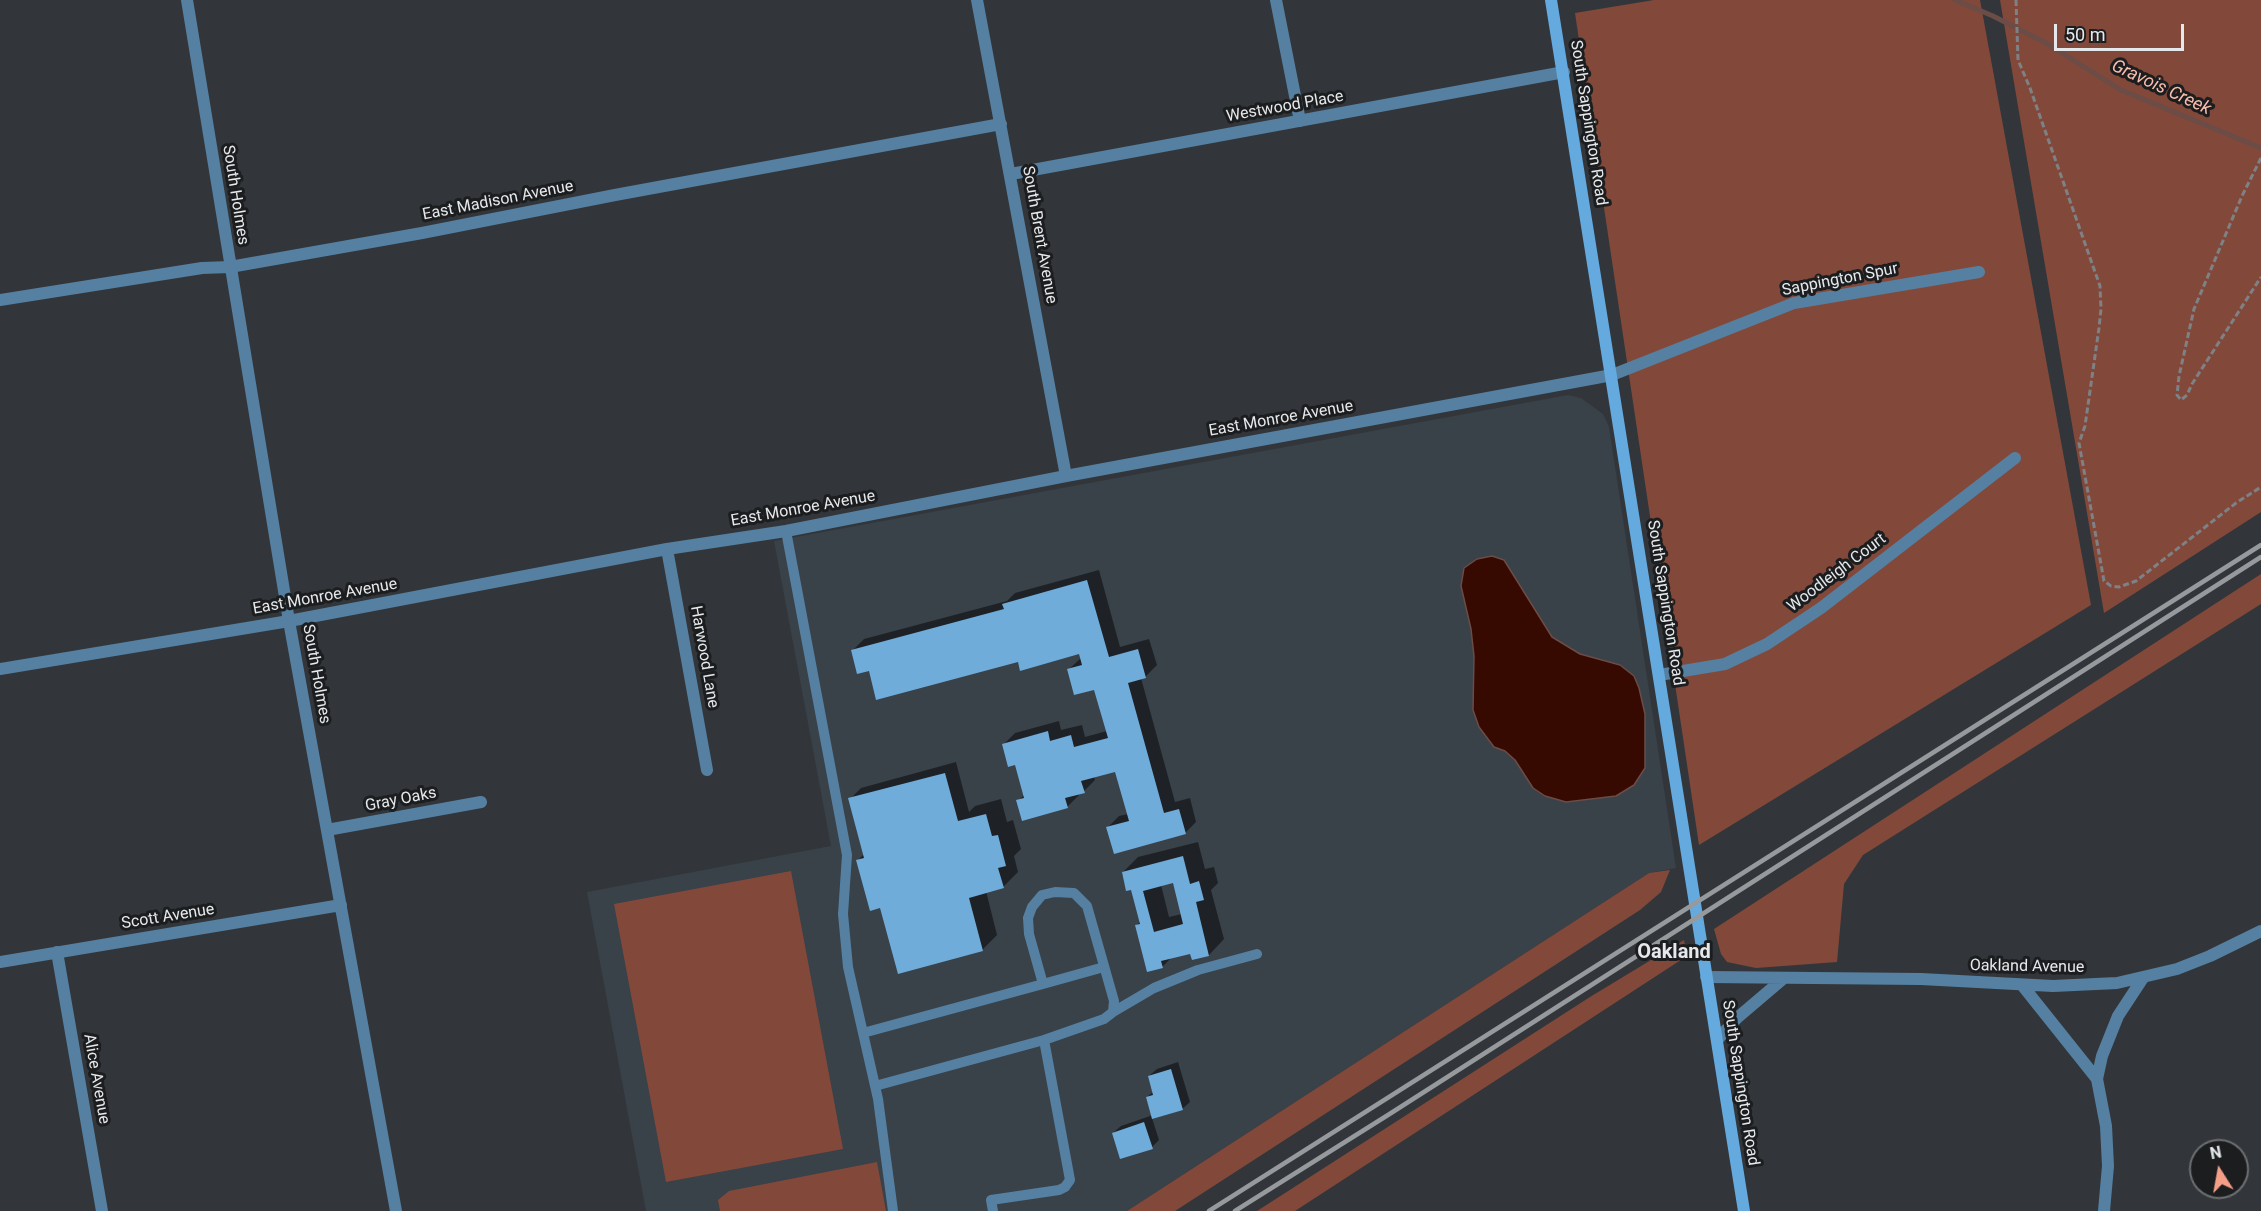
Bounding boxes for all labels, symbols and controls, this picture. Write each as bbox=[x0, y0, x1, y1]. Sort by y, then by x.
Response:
scale bar bbox=[2057, 12, 2188, 50]
text: 50 m bbox=[2065, 24, 2105, 45]
street label: South Sappington Road bbox=[1565, 39, 1611, 207]
water label: Gravois Creek bbox=[2108, 56, 2214, 120]
street label: Westwood Place bbox=[1225, 87, 1345, 127]
street label: South Holmes bbox=[218, 144, 252, 246]
street label: South Brent Avenue bbox=[1017, 165, 1061, 305]
street label: East Madison Avenue bbox=[421, 177, 575, 225]
street label: Sappington Spur bbox=[1780, 259, 1900, 301]
street label: East Monroe Avenue bbox=[1207, 397, 1355, 441]
street label: East Monroe Avenue bbox=[729, 487, 877, 531]
street label: South Sappington Road bbox=[1642, 519, 1688, 687]
street label: Woodleigh Court bbox=[1784, 530, 1890, 616]
street label: East Monroe Avenue bbox=[251, 575, 399, 619]
street label: Harwood Lane bbox=[686, 604, 722, 710]
street label: South Holmes bbox=[298, 623, 334, 725]
street label: Gray Oaks bbox=[364, 784, 438, 816]
street label: Scott Avenue bbox=[120, 900, 216, 934]
district label: Oakland bbox=[1637, 941, 1711, 965]
street label: Oakland Avenue bbox=[1970, 956, 2084, 978]
street label: South Sappington Road bbox=[1717, 999, 1763, 1167]
street label: Alice Avenue bbox=[79, 1032, 113, 1126]
north arrow bbox=[2189, 1139, 2249, 1199]
text: N bbox=[2208, 1142, 2223, 1163]

